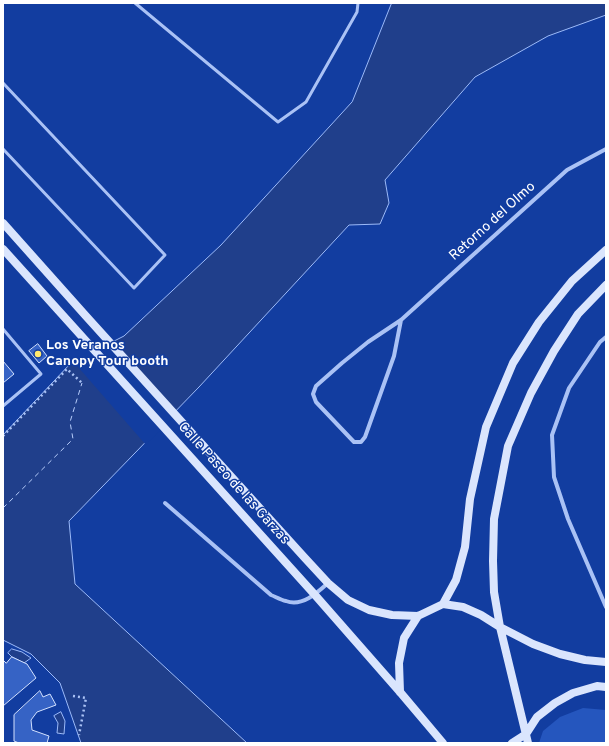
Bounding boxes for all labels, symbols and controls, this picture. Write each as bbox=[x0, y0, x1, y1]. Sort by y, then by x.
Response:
street label: Retorno del Olmo bbox=[447, 179, 539, 265]
place label: Los Veranos Canopy Tour booth bbox=[46, 338, 169, 370]
marker: Los Veranos Canopy Tour booth bbox=[33, 349, 43, 359]
street label: Calle Paseo de las Garzas bbox=[174, 419, 292, 549]

